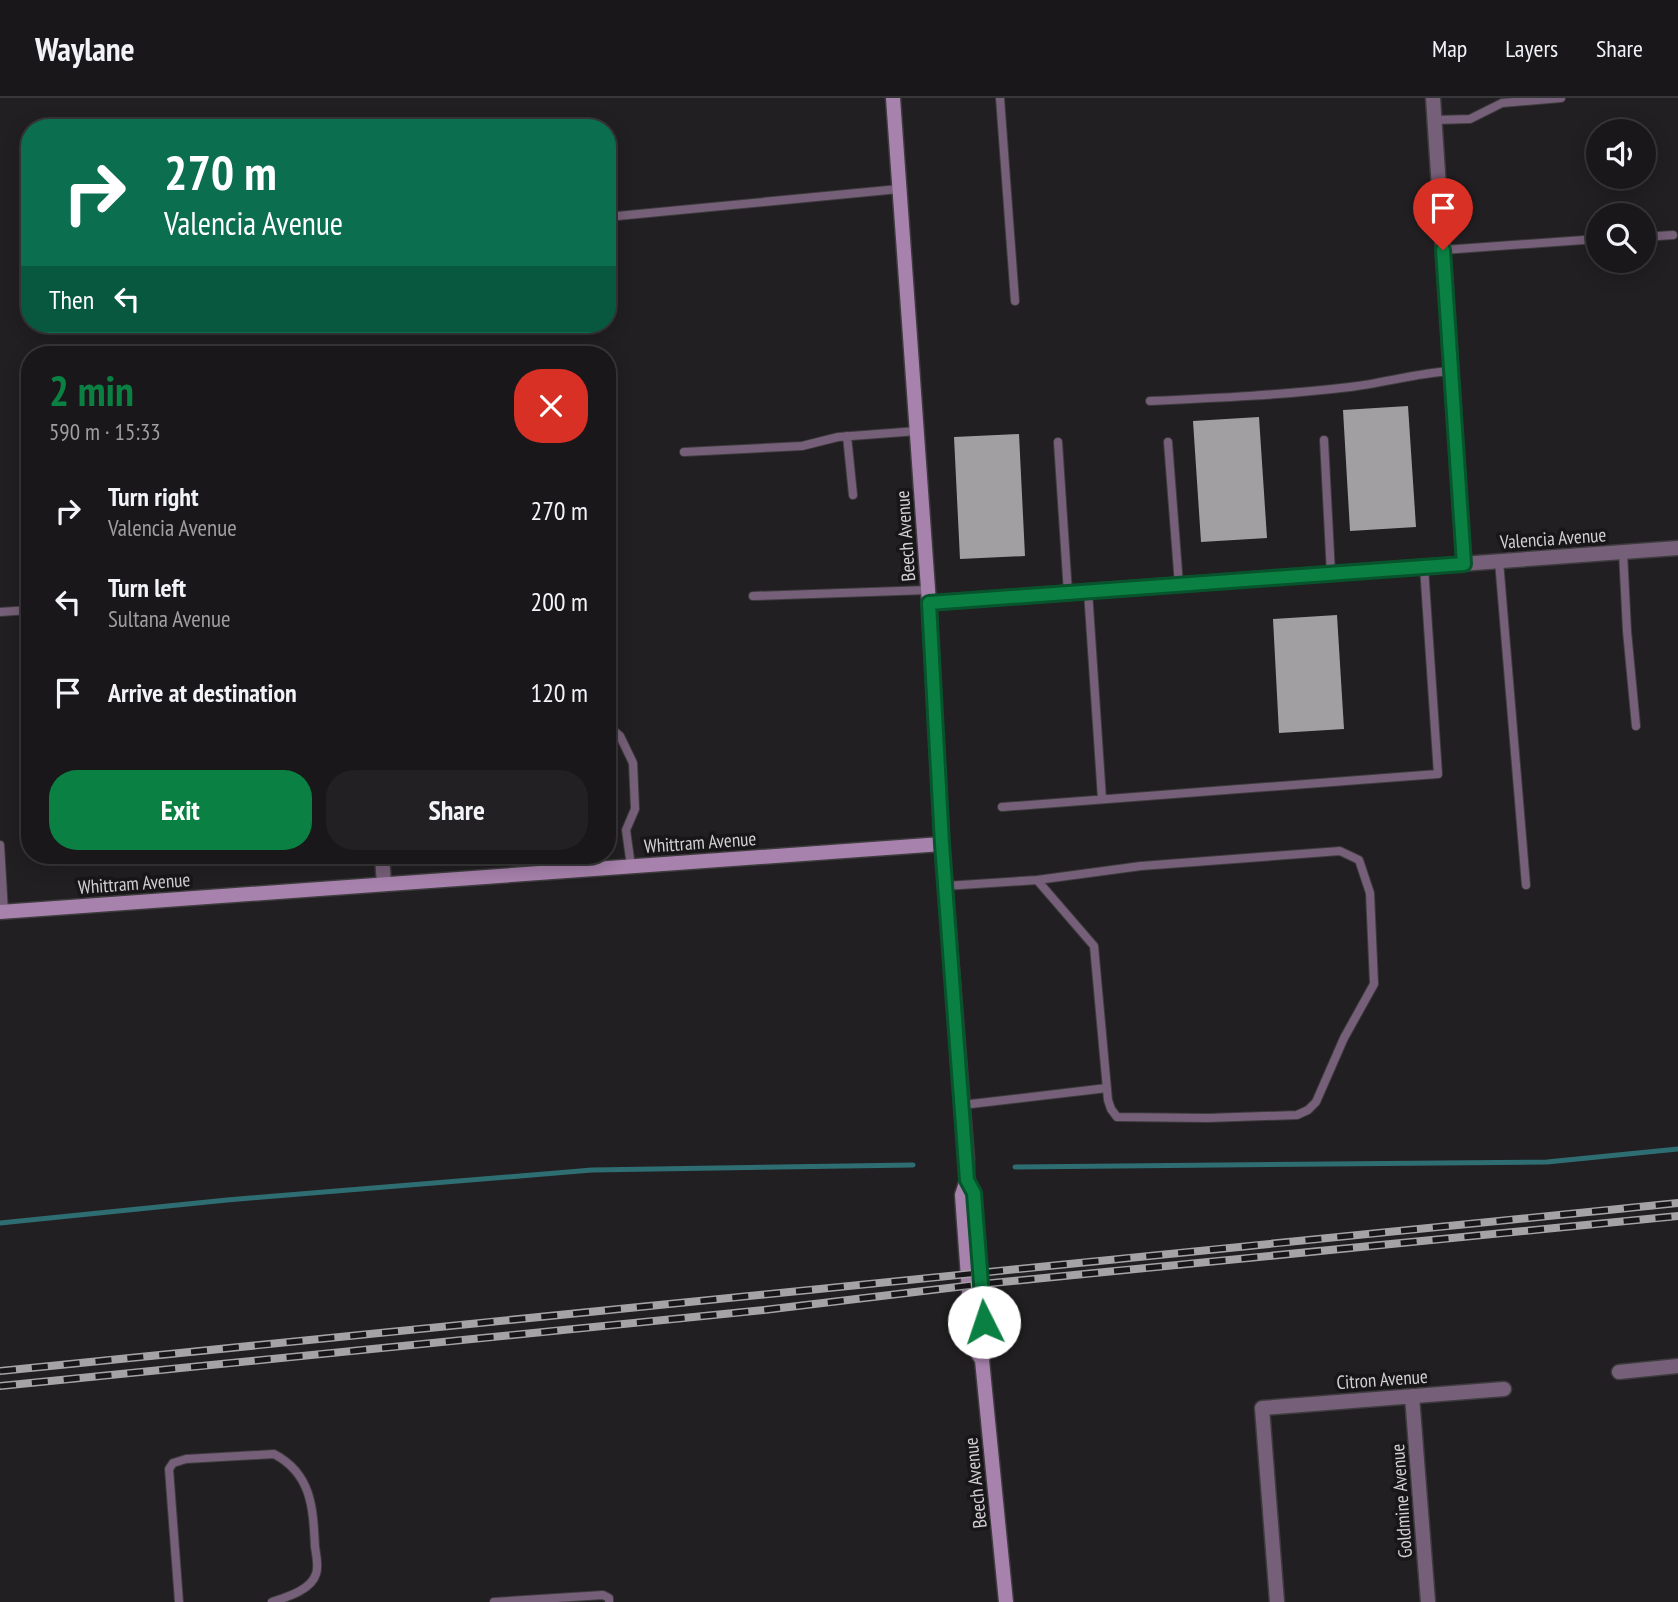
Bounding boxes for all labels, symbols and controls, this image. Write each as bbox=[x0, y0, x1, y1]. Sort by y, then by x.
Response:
text: Waylane bbox=[35, 27, 135, 70]
text: Map bbox=[1432, 33, 1467, 64]
text: Layers bbox=[1505, 33, 1558, 64]
text: Share bbox=[1596, 33, 1643, 64]
map controls bbox=[1586, 119, 1656, 273]
button: sound bbox=[1586, 119, 1656, 189]
text: 270 m bbox=[164, 140, 277, 204]
icon: right bbox=[49, 147, 140, 238]
pin bbox=[1413, 178, 1473, 250]
icon: arrive bbox=[1424, 189, 1462, 227]
text: Valencia Avenue bbox=[164, 202, 343, 244]
button: search bbox=[1586, 203, 1656, 273]
icon: left bbox=[108, 280, 146, 318]
text: Then bbox=[49, 283, 94, 316]
text: 2 min bbox=[49, 363, 134, 418]
button: close bbox=[514, 369, 588, 443]
text: 590 m · 15:33 bbox=[49, 417, 161, 446]
text: Turn right bbox=[108, 480, 199, 513]
street label: Beech Avenue bbox=[890, 490, 920, 582]
icon: right bbox=[49, 492, 87, 530]
text: 270 m bbox=[530, 494, 588, 527]
text: Valencia Avenue bbox=[108, 513, 237, 542]
street label: Valencia Avenue bbox=[1498, 522, 1607, 554]
text: Turn left bbox=[108, 571, 186, 604]
icon: left bbox=[49, 583, 87, 621]
text: 200 m bbox=[530, 585, 588, 618]
text: Sultana Avenue bbox=[108, 604, 230, 633]
icon: arrive bbox=[49, 674, 87, 712]
text: Arrive at destination bbox=[108, 676, 297, 709]
text: 120 m bbox=[530, 676, 588, 709]
button: Exit bbox=[49, 770, 312, 850]
button: Share bbox=[326, 770, 588, 850]
street label: Whittram Avenue bbox=[643, 826, 757, 858]
street label: Whittram Avenue bbox=[77, 867, 191, 899]
position arrow bbox=[947, 1285, 1021, 1359]
street label: Citron Avenue bbox=[1336, 1364, 1429, 1394]
street label: Beech Avenue bbox=[958, 1436, 992, 1530]
street label: Goldmine Avenue bbox=[1385, 1443, 1417, 1559]

